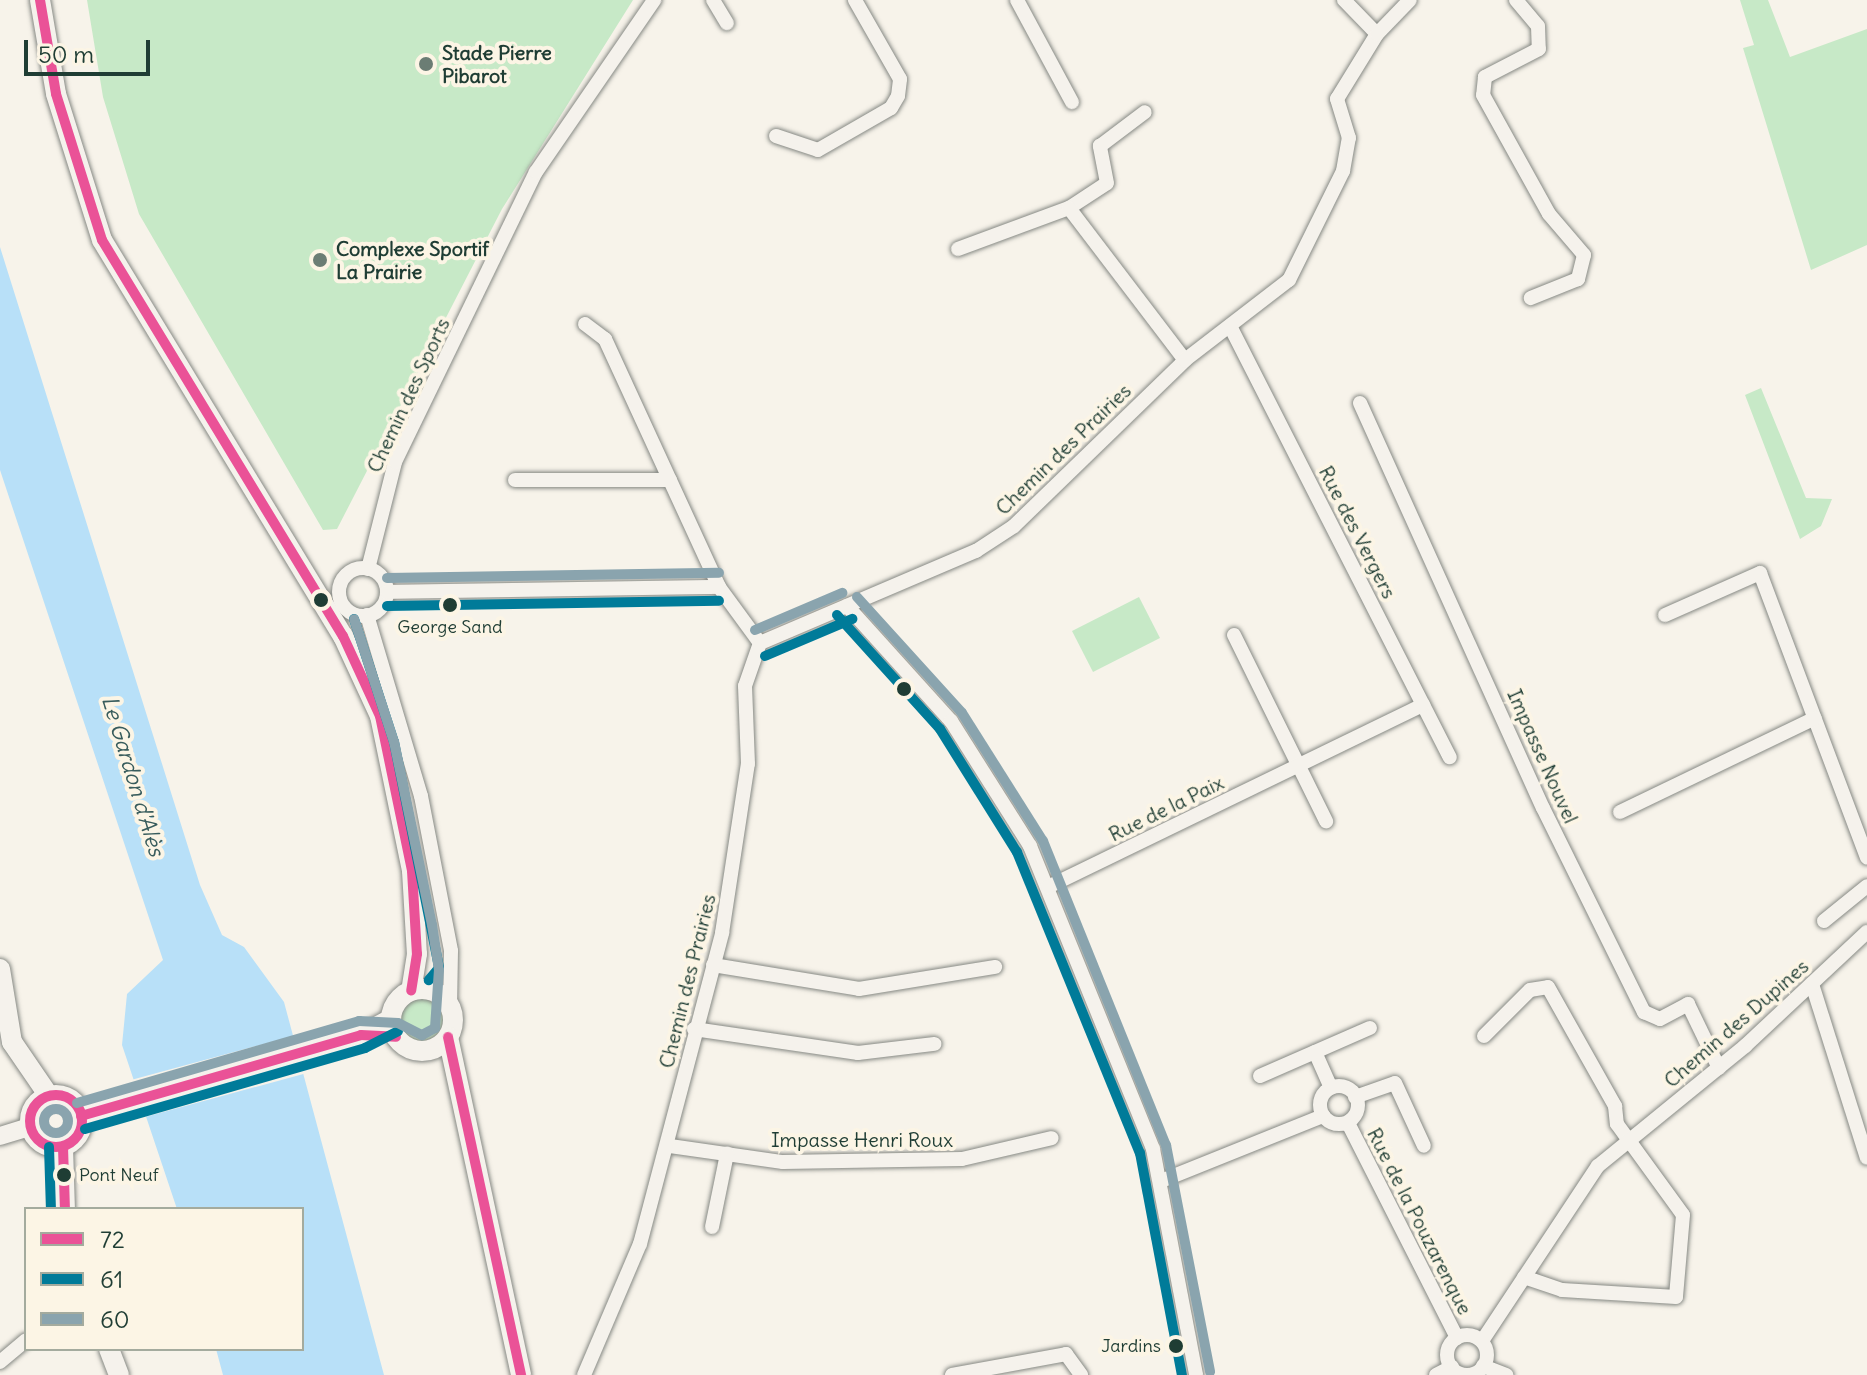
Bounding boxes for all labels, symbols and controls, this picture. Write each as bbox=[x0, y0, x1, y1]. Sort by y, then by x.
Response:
scale bar bbox=[28, 24, 154, 74]
text: 50 m bbox=[38, 39, 94, 69]
place label: Stade Pierre Pibarot bbox=[442, 40, 552, 87]
marker: Stade Pierre Pibarot bbox=[417, 55, 435, 73]
place label: Complexe Sportif La Prairie bbox=[336, 236, 489, 283]
marker: Complexe Sportif La Prairie bbox=[311, 251, 329, 269]
street label: Chemin des Sports bbox=[362, 314, 454, 476]
street label: Chemin des Prairies bbox=[990, 378, 1136, 520]
street label: Rue des Vergers bbox=[1314, 462, 1402, 602]
unlabelled marker bbox=[313, 592, 329, 608]
marker: George Sand bbox=[442, 597, 458, 613]
place label: George Sand bbox=[397, 616, 503, 638]
unlabelled marker bbox=[896, 681, 912, 697]
street label: Impasse Nouvel bbox=[1503, 685, 1583, 827]
water label: Le Gardon d'Alès bbox=[96, 693, 170, 859]
street label: Rue de la Paix bbox=[1105, 770, 1227, 846]
street label: Chemin des Prairies bbox=[654, 891, 720, 1071]
street label: Chemin des Dupines bbox=[1659, 954, 1813, 1092]
street label: Rue de la Pouzarenque bbox=[1362, 1124, 1478, 1318]
street label: Impasse Henri Roux bbox=[771, 1127, 953, 1151]
place label: Pont Neuf bbox=[79, 1164, 159, 1186]
marker: Pont Neuf bbox=[56, 1167, 72, 1183]
legend bbox=[24, 1207, 304, 1351]
text: 72 bbox=[100, 1224, 125, 1254]
text: 61 bbox=[100, 1264, 123, 1294]
text: 60 bbox=[100, 1304, 130, 1334]
place label: Jardins bbox=[1101, 1335, 1161, 1357]
marker: Jardins bbox=[1168, 1338, 1184, 1354]

